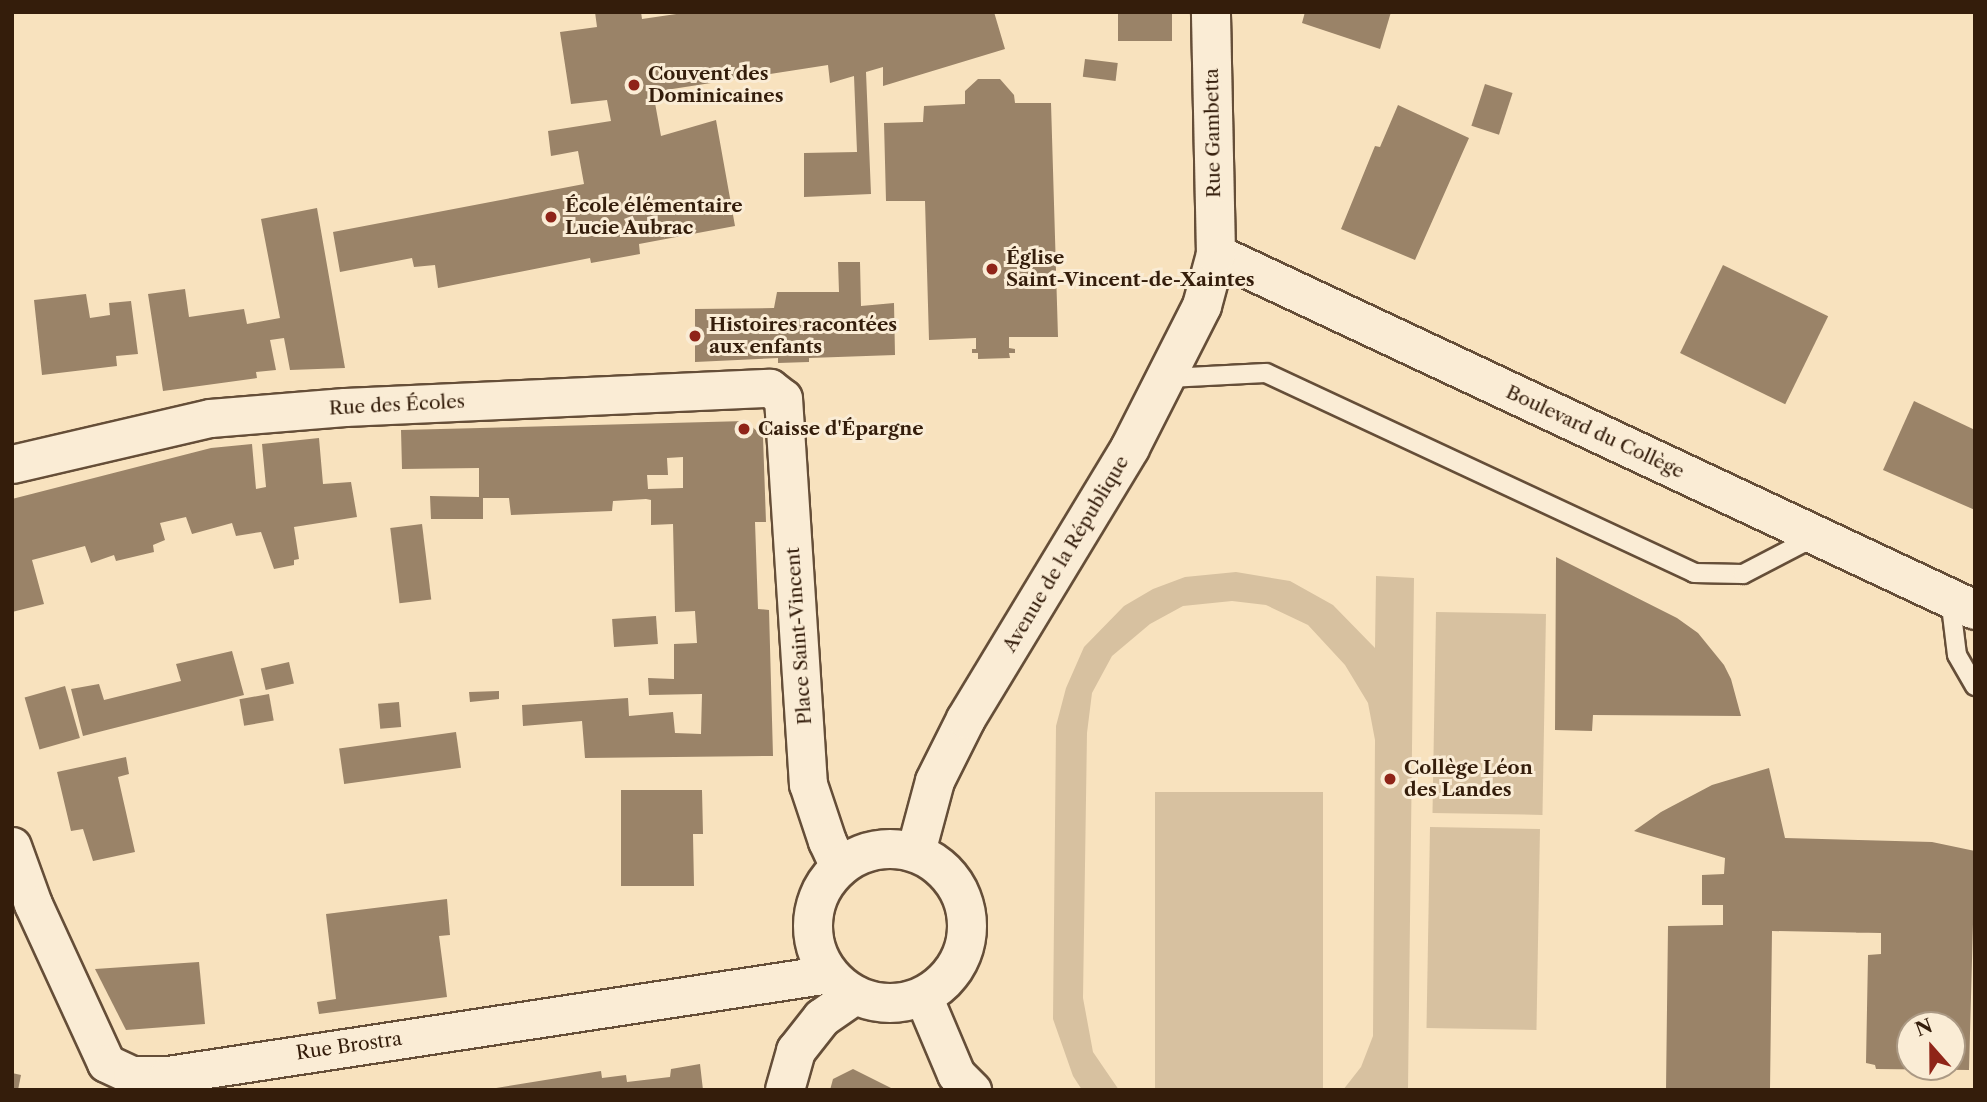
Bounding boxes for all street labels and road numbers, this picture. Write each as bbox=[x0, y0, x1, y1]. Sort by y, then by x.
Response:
street label: Rue Gambetta bbox=[1200, 68, 1226, 198]
street label: Boulevard du Collège bbox=[1502, 381, 1688, 483]
street label: Rue des Écoles bbox=[328, 390, 466, 420]
street label: Avenue de la République bbox=[998, 452, 1134, 656]
street label: Place Saint-Vincent bbox=[781, 546, 817, 726]
street label: Rue Brostra bbox=[295, 1027, 403, 1065]

